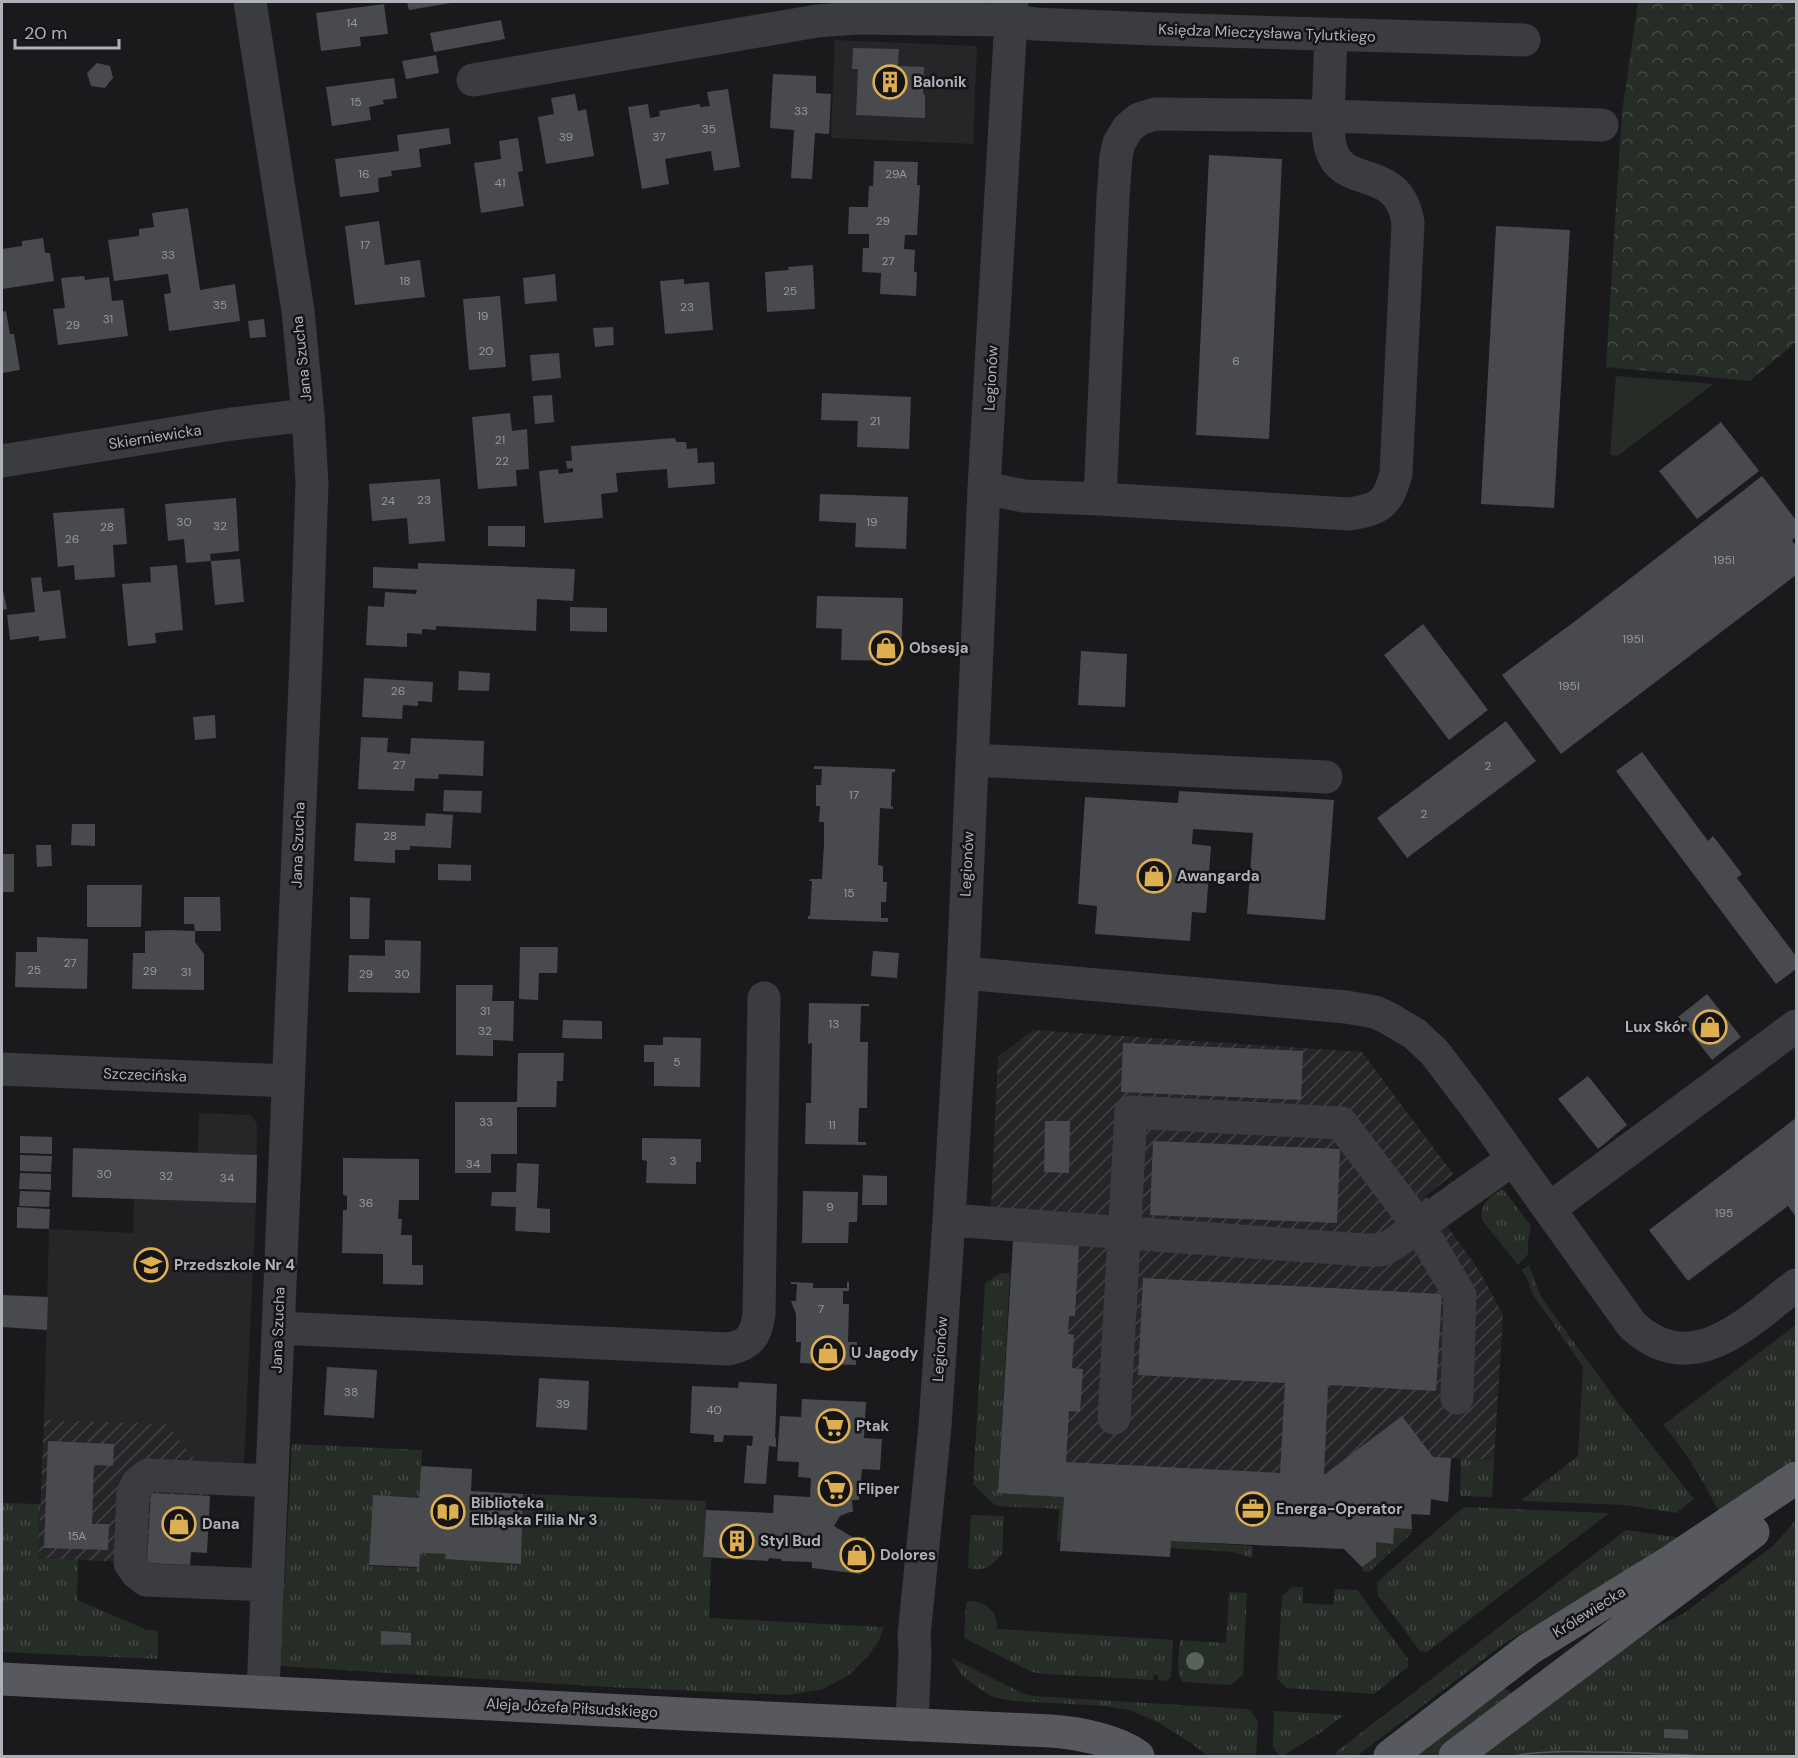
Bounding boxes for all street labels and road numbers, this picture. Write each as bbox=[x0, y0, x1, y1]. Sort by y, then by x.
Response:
street label: Księdza Mieczysława Tylutkiego bbox=[1158, 19, 1376, 47]
street label: Jana Szucha bbox=[288, 315, 316, 403]
street label: Legionów bbox=[979, 344, 1003, 411]
street label: Skierniewicka bbox=[107, 420, 203, 454]
street label: Jana Szucha bbox=[287, 802, 309, 888]
street label: Legionów bbox=[955, 830, 979, 897]
street label: Szczecińska bbox=[103, 1064, 187, 1086]
street label: Jana Szucha bbox=[267, 1287, 289, 1373]
street label: Legionów bbox=[928, 1315, 952, 1382]
street label: Królewiecka bbox=[1549, 1582, 1629, 1642]
street label: Aleja Józefa Piłsudskiego bbox=[486, 1694, 659, 1722]

